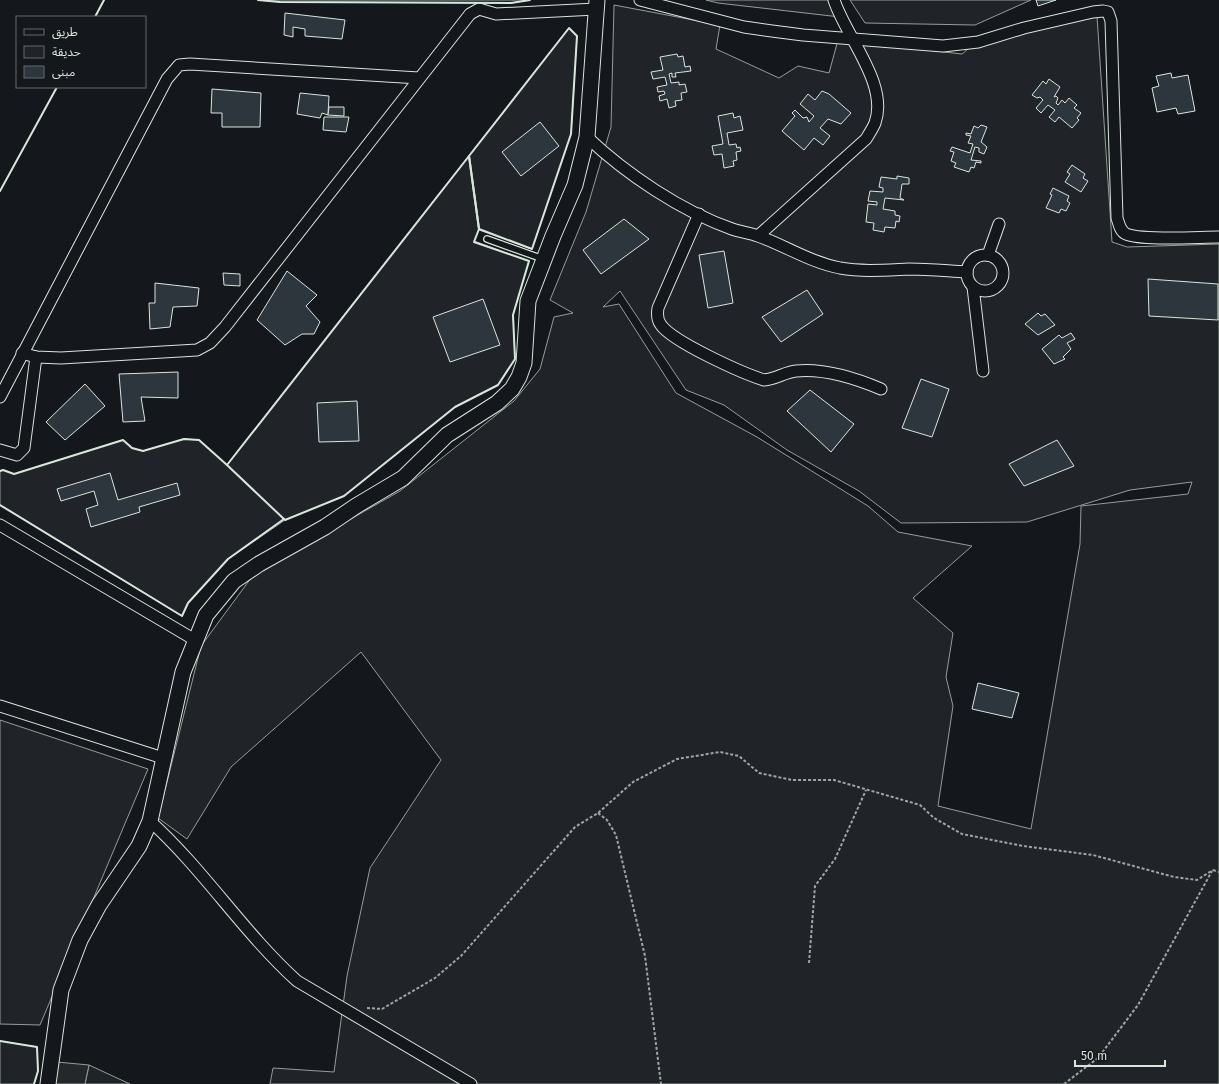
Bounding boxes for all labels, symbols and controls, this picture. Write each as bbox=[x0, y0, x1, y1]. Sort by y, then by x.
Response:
legend bbox=[16, 16, 146, 88]
text: طريق bbox=[52, 25, 78, 40]
text: حديقة bbox=[52, 45, 81, 59]
text: مبنى bbox=[52, 65, 75, 79]
scale bar bbox=[1075, 1042, 1165, 1068]
text: 50 m bbox=[1081, 1049, 1107, 1063]

